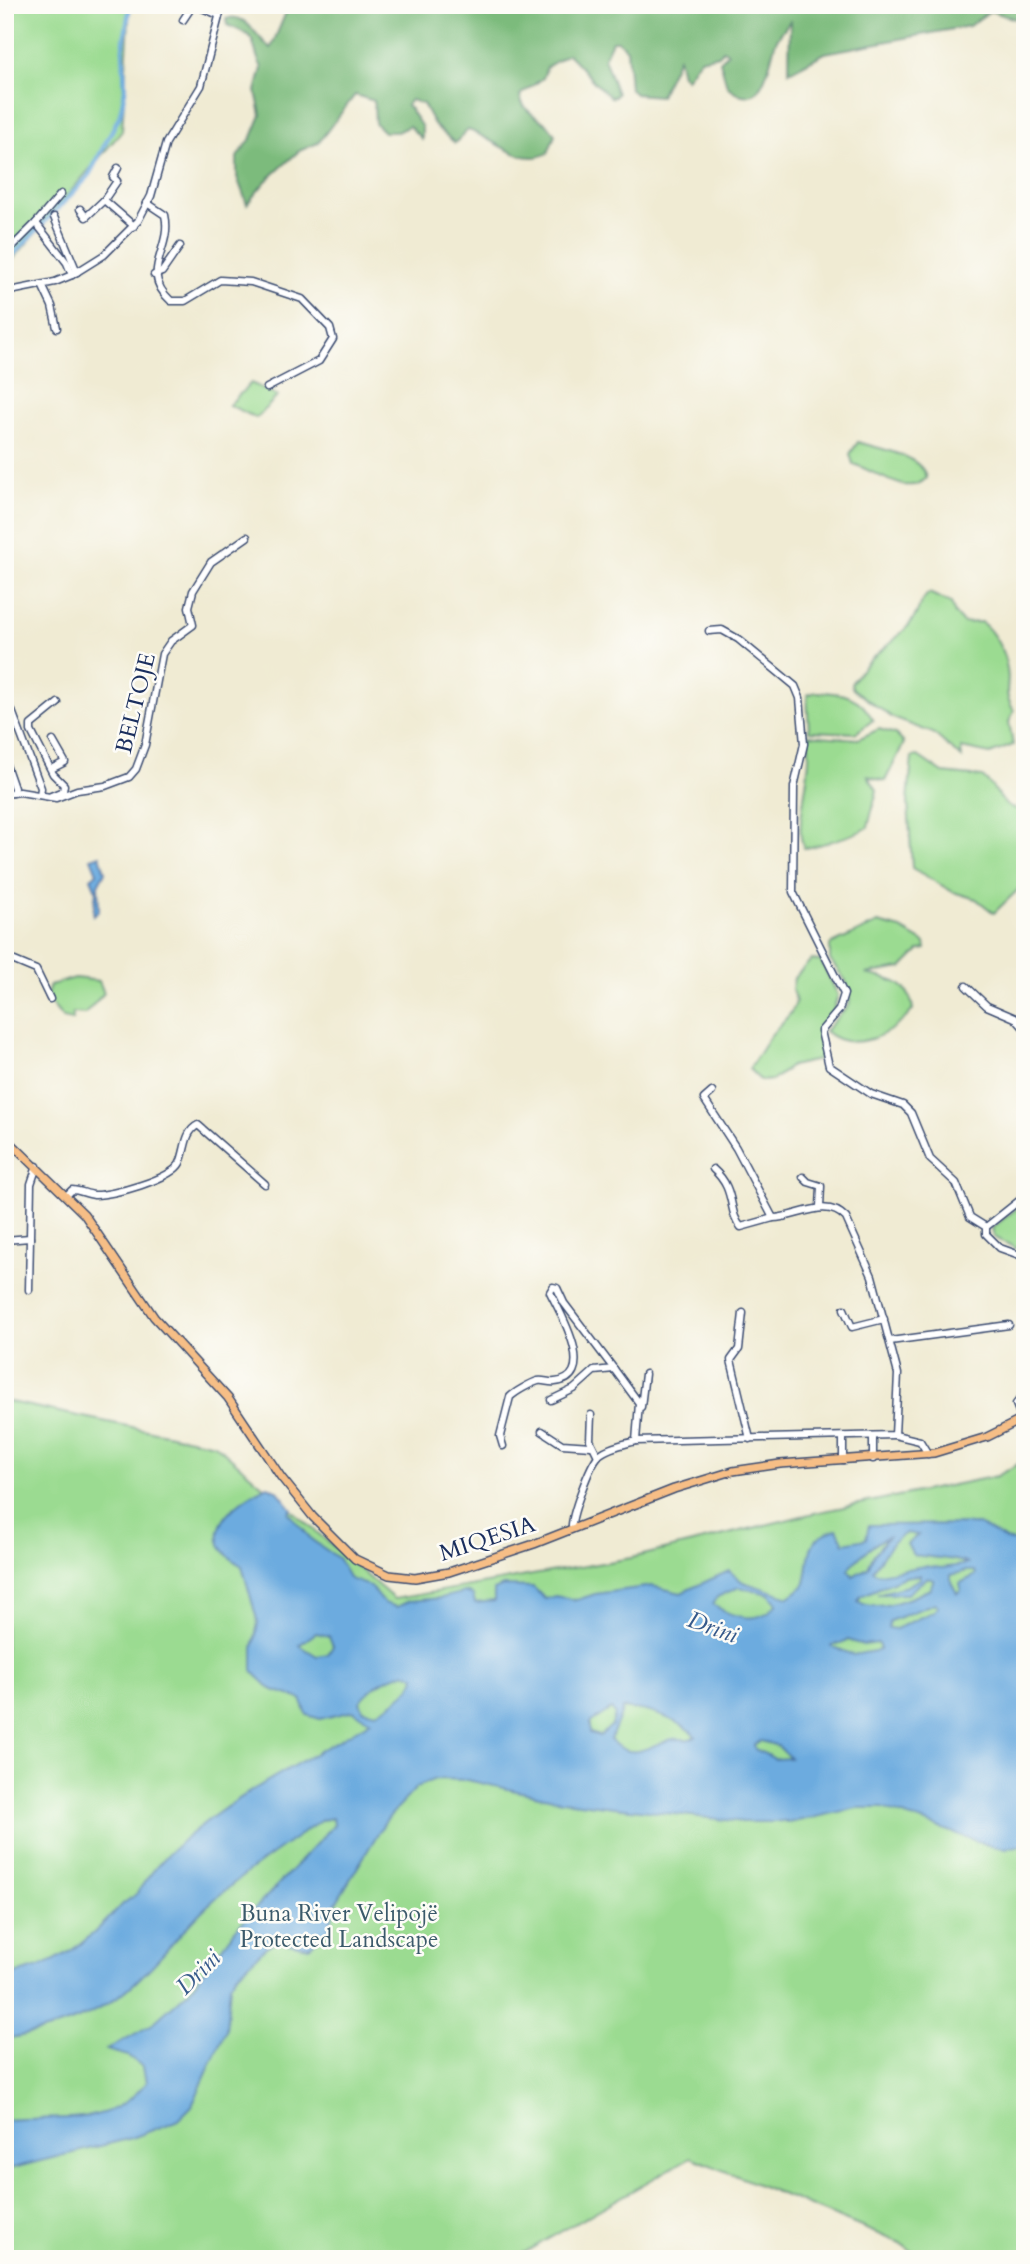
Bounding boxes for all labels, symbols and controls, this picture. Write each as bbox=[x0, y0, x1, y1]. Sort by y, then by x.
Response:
street label: BELTOJE bbox=[108, 650, 163, 757]
street label: MIQESIA bbox=[435, 1508, 540, 1569]
water label: Drini bbox=[683, 1603, 743, 1652]
park label: Buna River Velipojë Protected Landscape bbox=[240, 1898, 438, 1955]
water label: Drini bbox=[168, 1942, 229, 2002]

